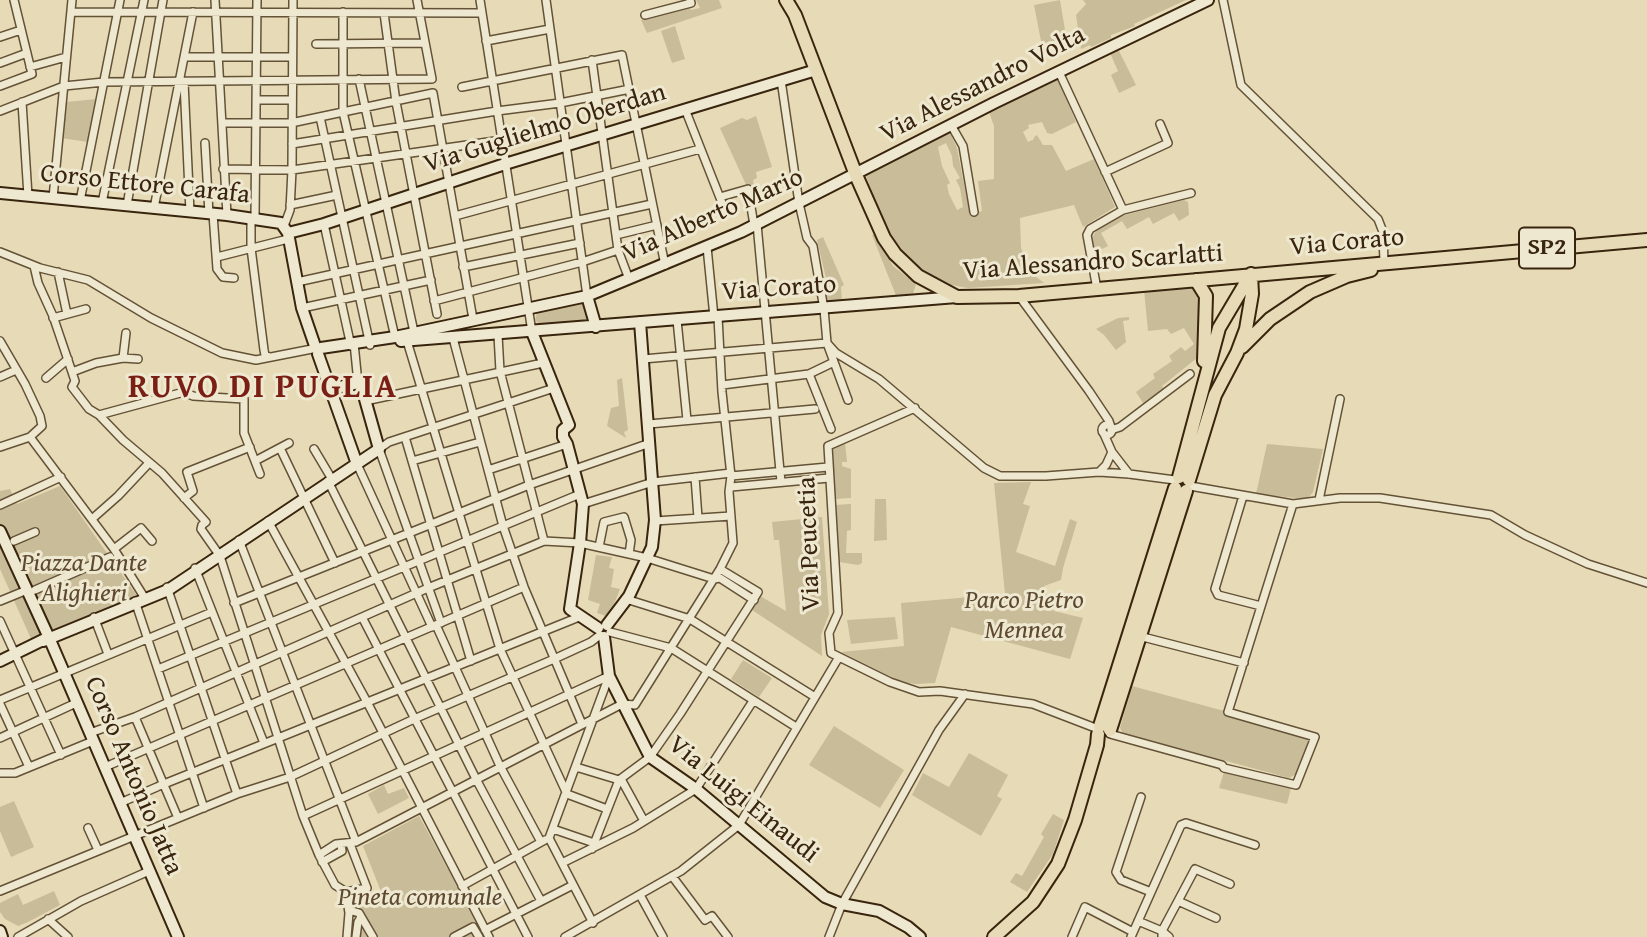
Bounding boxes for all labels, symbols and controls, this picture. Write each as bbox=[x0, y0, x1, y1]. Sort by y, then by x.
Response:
street label: Via Alessandro Volta bbox=[875, 20, 1091, 150]
street label: Via Guglielmo Oberdan bbox=[420, 77, 670, 181]
street label: Corso Ettore Carafa bbox=[39, 158, 251, 212]
street label: Via Alberto Mario bbox=[618, 162, 808, 270]
street label: Via Corato bbox=[1288, 222, 1406, 264]
road number: SP2 bbox=[1519, 228, 1575, 268]
street label: Via Alessandro Scarlatti bbox=[962, 238, 1224, 288]
street label: Via Corato bbox=[721, 269, 837, 309]
district label: RUVO DI PUGLIA bbox=[130, 369, 396, 409]
street label: Via Peucetia bbox=[792, 476, 828, 612]
park label: Piazza Dante Alighieri bbox=[21, 548, 147, 610]
park label: Parco Pietro Mennea bbox=[964, 585, 1084, 646]
street label: Corso Antonio Jatta bbox=[77, 672, 189, 880]
street label: Via Luigi Einaudi bbox=[661, 730, 825, 870]
park label: Pineta comunale bbox=[338, 882, 502, 914]

